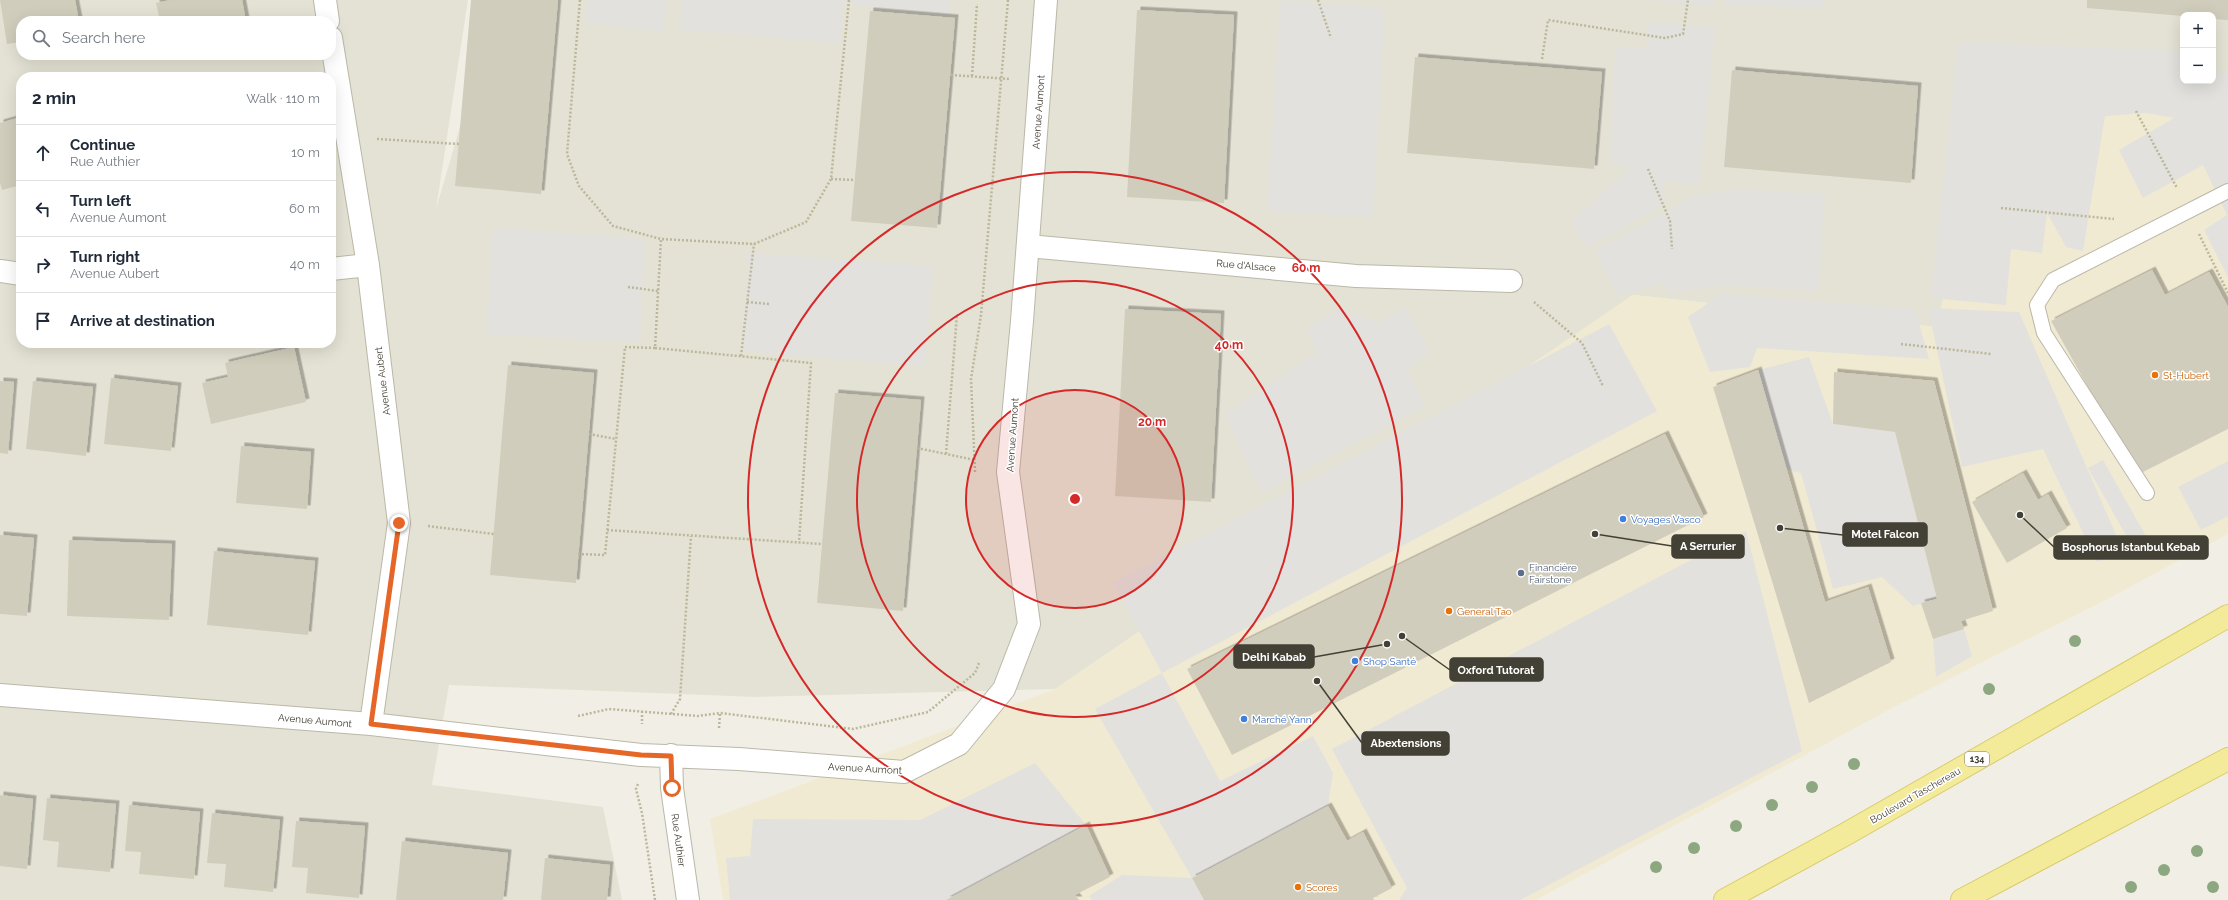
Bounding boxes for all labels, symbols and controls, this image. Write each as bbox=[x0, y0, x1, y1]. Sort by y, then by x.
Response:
map controls bbox=[2180, 12, 2216, 84]
button: + bbox=[2180, 12, 2216, 48]
search box bbox=[16, 16, 336, 60]
icon: search bbox=[30, 27, 52, 49]
text: Search here bbox=[62, 29, 145, 47]
button: − bbox=[2180, 48, 2216, 84]
street label: Avenue Aumont bbox=[1030, 74, 1047, 149]
text: 2 min bbox=[32, 88, 76, 108]
text: Walk · 110 m bbox=[246, 91, 320, 106]
text: Continue bbox=[70, 136, 135, 154]
icon: ahead bbox=[32, 142, 54, 164]
text: 10 m bbox=[291, 145, 320, 160]
text: Rue Authier bbox=[70, 154, 140, 169]
text: Turn left bbox=[70, 192, 131, 210]
icon: left bbox=[32, 198, 54, 220]
text: 60 m bbox=[289, 201, 320, 216]
text: Avenue Aumont bbox=[70, 210, 166, 225]
text: Turn right bbox=[70, 248, 140, 266]
icon: right bbox=[32, 254, 54, 276]
text: 40 m bbox=[290, 257, 320, 272]
street label: Rue d'Alsace bbox=[1216, 257, 1276, 274]
text: 60 m bbox=[1292, 261, 1320, 275]
text: Avenue Aubert bbox=[70, 266, 159, 281]
icon: arrive bbox=[32, 310, 54, 332]
text: Arrive at destination bbox=[70, 312, 215, 330]
text: 40 m bbox=[1215, 338, 1243, 352]
street label: Avenue Aubert bbox=[373, 345, 392, 416]
marker: St-Hubert bbox=[2150, 370, 2160, 380]
place label: St-Hubert bbox=[2163, 370, 2209, 381]
street label: Avenue Aumont bbox=[1004, 397, 1021, 472]
text: 20 m bbox=[1138, 415, 1166, 429]
centre of rings bbox=[1068, 492, 1082, 506]
route end bbox=[390, 514, 408, 532]
marker: Voyages Vasco bbox=[1618, 514, 1628, 524]
place label: Voyages Vasco bbox=[1631, 514, 1701, 525]
callout: Motel Falcon bbox=[1843, 523, 1927, 546]
text: Motel Falcon bbox=[1851, 528, 1919, 541]
callout: A Serrurier bbox=[1672, 535, 1744, 558]
callout: Bosphorus Istanbul Kebab bbox=[2054, 536, 2208, 559]
text: A Serrurier bbox=[1680, 540, 1737, 553]
text: Bosphorus Istanbul Kebab bbox=[2062, 541, 2200, 554]
place label: Financière Fairstone bbox=[1529, 562, 1577, 585]
marker: Financière Fairstone bbox=[1516, 568, 1526, 578]
marker: General Tao bbox=[1444, 606, 1454, 616]
place label: General Tao bbox=[1457, 606, 1512, 617]
callout: Delhi Kabab bbox=[1234, 645, 1314, 668]
text: Delhi Kabab bbox=[1242, 651, 1306, 664]
marker: Shop Santé bbox=[1350, 656, 1360, 666]
place label: Shop Santé bbox=[1363, 656, 1416, 667]
callout: Oxford Tutorat bbox=[1450, 658, 1543, 681]
text: Oxford Tutorat bbox=[1458, 664, 1535, 677]
street label: Avenue Aumont bbox=[278, 712, 353, 729]
marker: Marché Yann bbox=[1239, 714, 1249, 724]
place label: Marché Yann bbox=[1252, 714, 1312, 725]
callout: Abextensions bbox=[1362, 732, 1449, 755]
text: Abextensions bbox=[1371, 737, 1442, 750]
road number: 134 bbox=[1965, 752, 1989, 766]
street label: Avenue Aumont bbox=[828, 761, 903, 776]
street label: Boulevard Taschereau bbox=[1868, 765, 1962, 826]
route start bbox=[663, 779, 681, 797]
street label: Rue Authier bbox=[669, 813, 688, 868]
marker: Scores bbox=[1293, 882, 1303, 892]
place label: Scores bbox=[1306, 882, 1338, 893]

